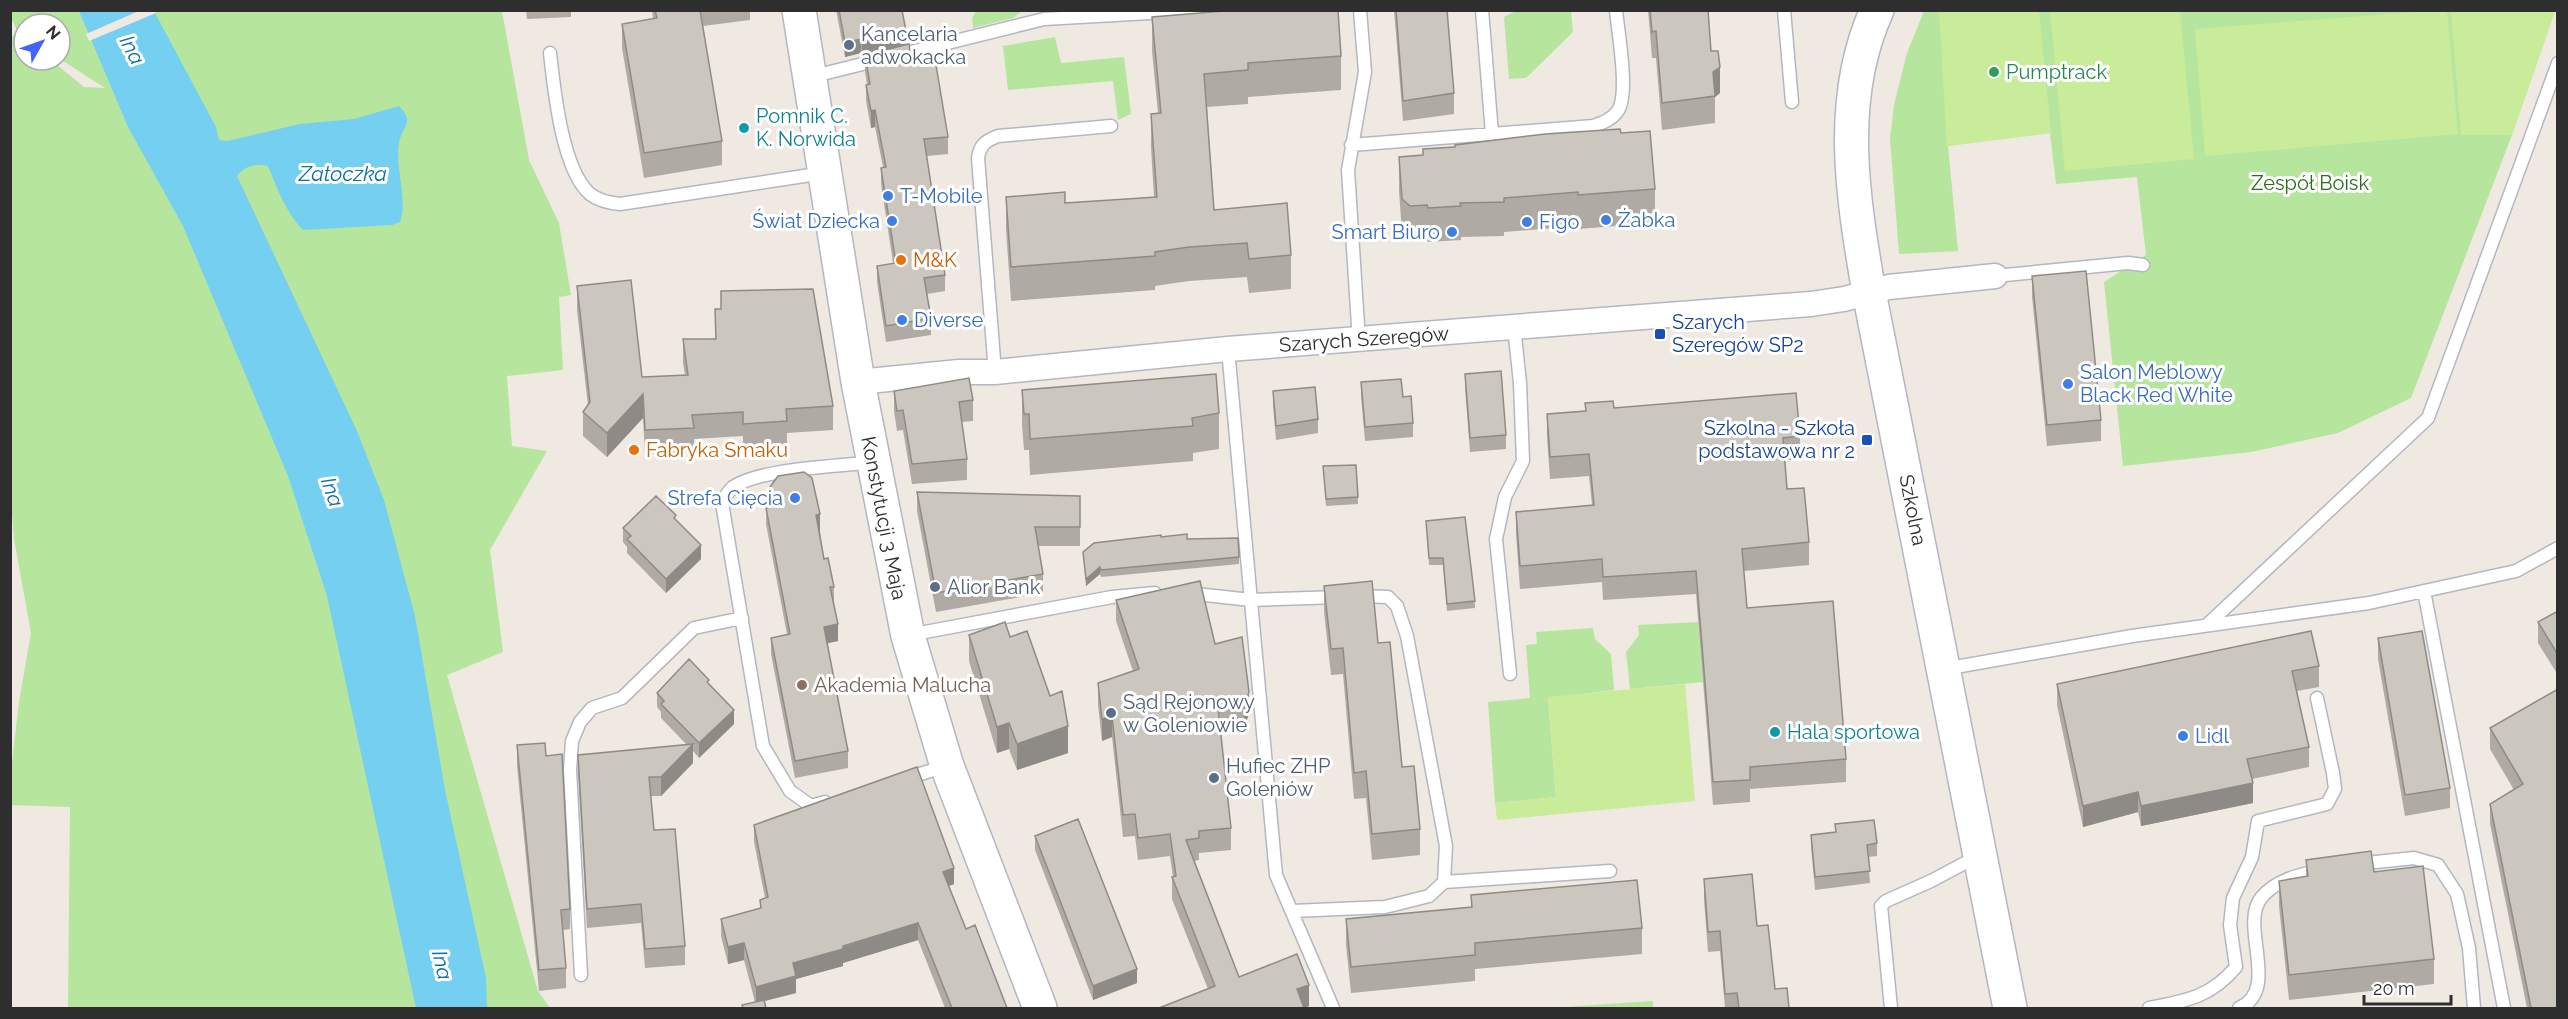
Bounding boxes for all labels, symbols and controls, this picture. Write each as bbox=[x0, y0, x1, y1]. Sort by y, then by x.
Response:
north arrow bbox=[12, 12, 72, 72]
text: N bbox=[42, 22, 64, 43]
place label: Kancelaria adwokacka bbox=[861, 22, 966, 69]
water label: Ina bbox=[114, 31, 150, 69]
marker: Kancelaria adwokacka bbox=[842, 38, 856, 52]
place label: Pumptrack bbox=[2006, 60, 2107, 84]
marker: Pumptrack bbox=[1987, 65, 2001, 79]
place label: Pomnik C. K. Norwida bbox=[756, 104, 856, 151]
marker: Pomnik C. K. Norwida bbox=[737, 121, 751, 135]
water label: Zatoczka bbox=[298, 161, 387, 186]
park label: Zespół Boisk bbox=[2251, 171, 2369, 195]
place label: T-Mobile bbox=[900, 184, 983, 208]
marker: T-Mobile bbox=[881, 189, 895, 203]
place label: Żabka bbox=[1618, 207, 1675, 232]
place label: Świat Dziecka bbox=[752, 208, 880, 233]
place label: Figo bbox=[1539, 210, 1580, 234]
marker: Żabka bbox=[1599, 213, 1613, 227]
marker: Świat Dziecka bbox=[885, 214, 899, 228]
marker: Figo bbox=[1520, 215, 1534, 229]
place label: Smart Biuro bbox=[1332, 220, 1440, 244]
marker: Smart Biuro bbox=[1445, 225, 1459, 239]
place label: M&K bbox=[913, 248, 957, 272]
marker: M&K bbox=[894, 253, 908, 267]
place label: Diverse bbox=[914, 308, 983, 332]
place label: Szarych Szeregów SP2 bbox=[1672, 310, 1804, 357]
marker: Diverse bbox=[895, 313, 909, 327]
street label: Szarych Szeregów bbox=[1278, 321, 1450, 357]
marker: Szarych Szeregów SP2 bbox=[1653, 327, 1667, 341]
place label: Salon Meblowy Black Red White bbox=[2080, 360, 2233, 407]
marker: Salon Meblowy Black Red White bbox=[2061, 377, 2075, 391]
place label: Szkolna - Szkoła podstawowa nr 2 bbox=[1698, 416, 1855, 463]
marker: Szkolna - Szkoła podstawowa nr 2 bbox=[1860, 433, 1874, 447]
street label: Konstytucji 3 Maja bbox=[856, 434, 912, 602]
place label: Fabryka Smaku bbox=[646, 438, 788, 462]
marker: Fabryka Smaku bbox=[627, 443, 641, 457]
street label: Szkolna bbox=[1894, 472, 1932, 548]
water label: Ina bbox=[316, 474, 349, 510]
place label: Strefa Cięcia bbox=[667, 486, 783, 510]
marker: Strefa Cięcia bbox=[788, 491, 802, 505]
place label: Alior Bank bbox=[947, 575, 1041, 599]
marker: Alior Bank bbox=[928, 580, 942, 594]
place label: Akademia Malucha bbox=[814, 673, 991, 697]
marker: Akademia Malucha bbox=[795, 678, 809, 692]
place label: Sąd Rejonowy w Goleniowie bbox=[1123, 690, 1255, 737]
marker: Sąd Rejonowy w Goleniowie bbox=[1104, 706, 1118, 720]
place label: Hala sportowa bbox=[1787, 720, 1920, 744]
place label: Lidl bbox=[2195, 724, 2229, 748]
marker: Hala sportowa bbox=[1768, 725, 1782, 739]
marker: Lidl bbox=[2176, 729, 2190, 743]
place label: Hufiec ZHP Goleniów bbox=[1226, 754, 1330, 801]
marker: Hufiec ZHP Goleniów bbox=[1207, 771, 1221, 785]
water label: Ina bbox=[427, 948, 458, 982]
scale bar bbox=[2364, 968, 2451, 1006]
text: 20 m bbox=[2373, 978, 2415, 999]

